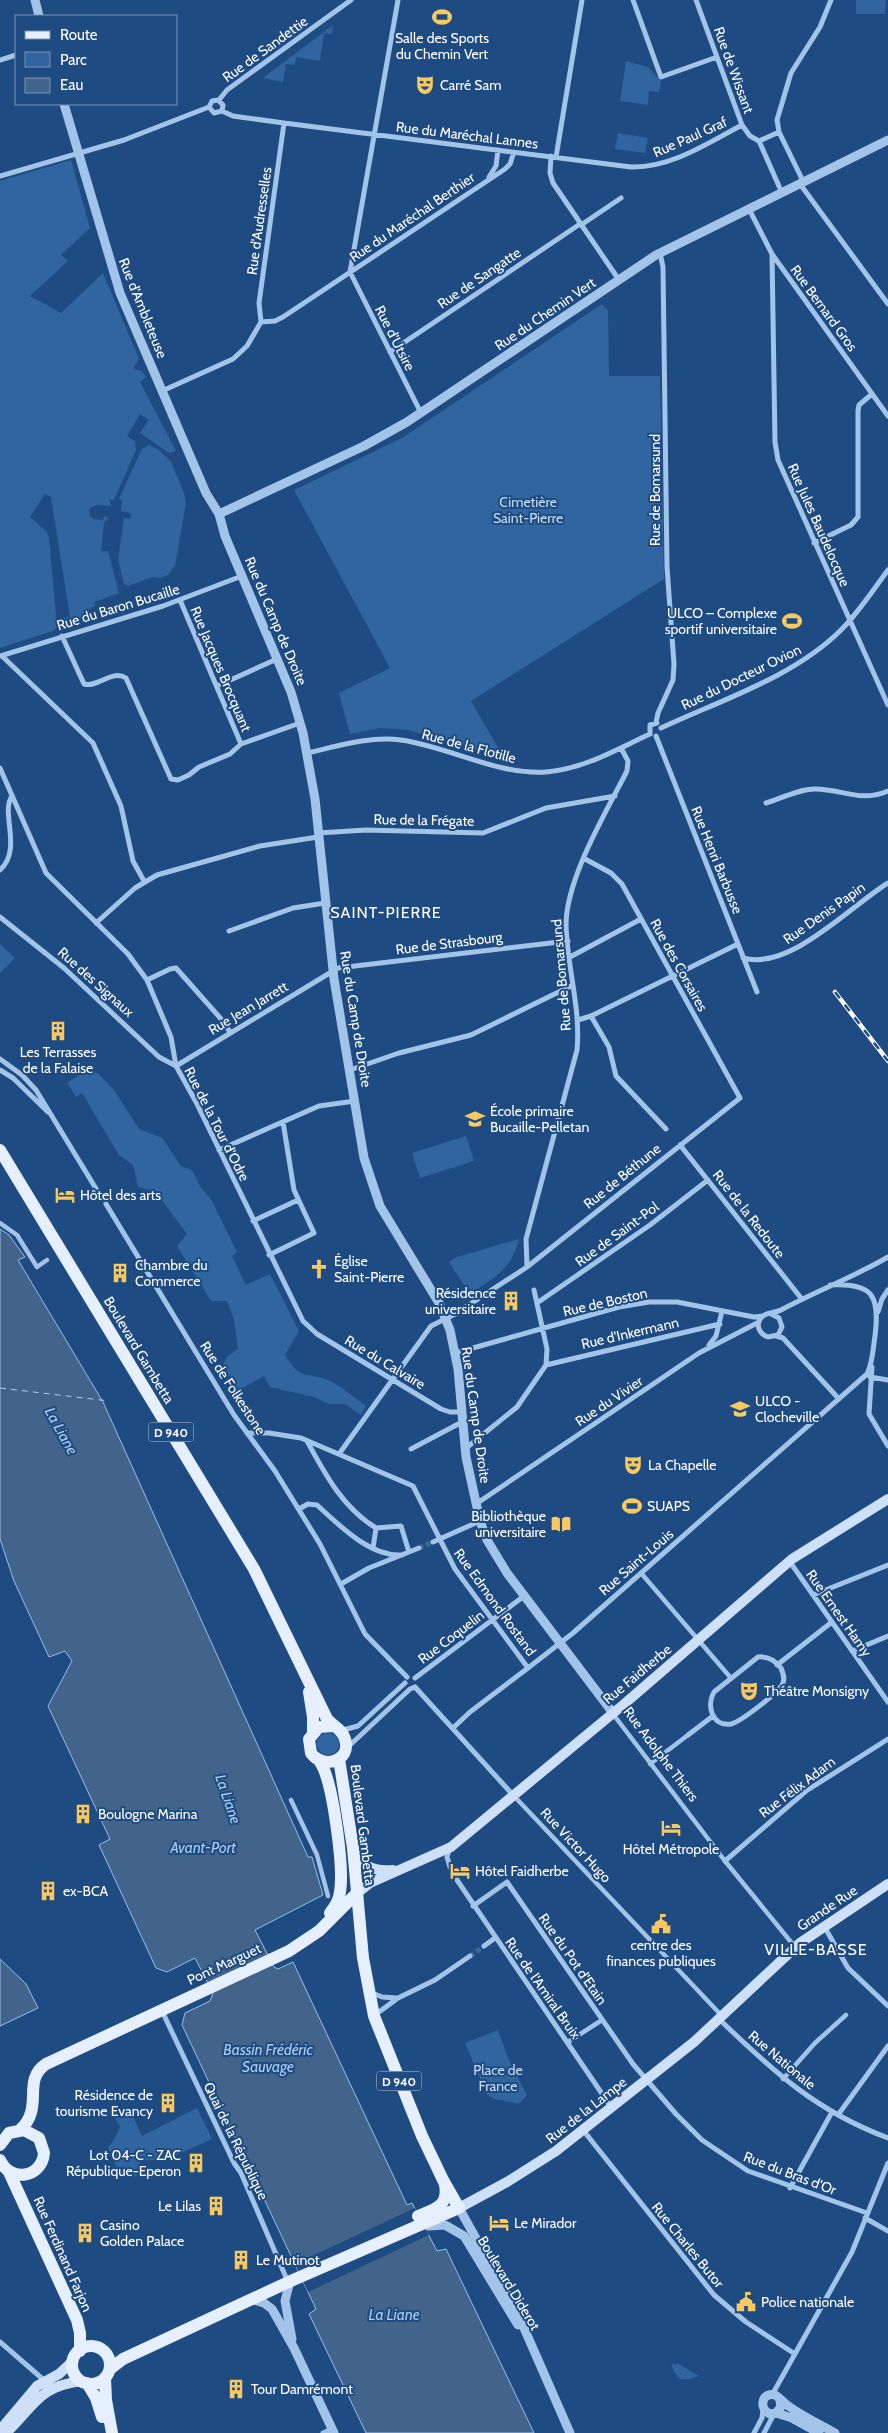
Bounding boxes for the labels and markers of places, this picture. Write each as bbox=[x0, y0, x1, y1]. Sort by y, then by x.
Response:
sports icon: Salle des Sports du Chemin Vert bbox=[431, 6, 453, 28]
place label: Salle des Sports du Chemin Vert bbox=[395, 29, 489, 63]
theatre icon: Carré Sam bbox=[414, 74, 436, 96]
place label: Carré Sam bbox=[440, 76, 502, 94]
place label: ULCO – Complexe sportif universitaire bbox=[665, 604, 777, 638]
sports icon: ULCO – Complexe sportif universitaire bbox=[781, 610, 803, 632]
building icon: Les Terrasses de la Falaise bbox=[47, 1020, 69, 1042]
place label: Les Terrasses de la Falaise bbox=[20, 1043, 96, 1077]
place label: École primaire Bucaille-Pelletan bbox=[490, 1102, 589, 1136]
school or university icon: École primaire Bucaille-Pelletan bbox=[464, 1108, 486, 1130]
hotel icon: Hôtel des arts bbox=[54, 1184, 76, 1206]
place label: Hôtel des arts bbox=[80, 1186, 161, 1204]
place label: Église Saint-Pierre bbox=[334, 1252, 404, 1286]
place label: Chambre du Commerce bbox=[135, 1256, 208, 1290]
church icon: Église Saint-Pierre bbox=[308, 1258, 330, 1280]
building icon: Chambre du Commerce bbox=[109, 1262, 131, 1284]
place label: Résidence universitaire bbox=[425, 1284, 496, 1318]
building icon: Résidence universitaire bbox=[500, 1290, 522, 1312]
place label: ULCO - Clocheville bbox=[755, 1392, 819, 1426]
school or university icon: ULCO - Clocheville bbox=[729, 1398, 751, 1420]
theatre icon: La Chapelle bbox=[622, 1454, 644, 1476]
place label: La Chapelle bbox=[648, 1456, 717, 1474]
sports icon: SUAPS bbox=[621, 1495, 643, 1517]
place label: SUAPS bbox=[647, 1497, 690, 1515]
place label: Bibliothèque universitaire bbox=[471, 1507, 546, 1541]
library icon: Bibliothèque universitaire bbox=[550, 1513, 572, 1535]
theatre icon: Théâtre Monsigny bbox=[738, 1680, 760, 1702]
place label: Théâtre Monsigny bbox=[764, 1682, 869, 1700]
building icon: Boulogne Marina bbox=[72, 1803, 94, 1825]
place label: Boulogne Marina bbox=[98, 1805, 198, 1823]
hotel icon: Hôtel Métropole bbox=[660, 1817, 682, 1839]
place label: Hôtel Métropole bbox=[623, 1840, 719, 1858]
hotel icon: Hôtel Faidherbe bbox=[449, 1860, 471, 1882]
place label: Hôtel Faidherbe bbox=[475, 1862, 569, 1880]
building icon: ex-BCA bbox=[37, 1880, 59, 1902]
place label: ex-BCA bbox=[63, 1882, 109, 1900]
public building icon: centre des finances publiques bbox=[650, 1913, 672, 1935]
place label: centre des finances publiques bbox=[606, 1936, 716, 1970]
place label: Résidence de tourisme Evancy bbox=[55, 2086, 153, 2120]
building icon: Résidence de tourisme Evancy bbox=[157, 2092, 179, 2114]
place label: Lot 04-C - ZAC République-Eperon bbox=[66, 2146, 181, 2180]
building icon: Lot 04-C - ZAC République-Eperon bbox=[185, 2152, 207, 2174]
building icon: Le Lilas bbox=[205, 2195, 227, 2217]
place label: Le Lilas bbox=[158, 2197, 201, 2215]
hotel icon: Le Mirador bbox=[488, 2212, 510, 2234]
place label: Le Mirador bbox=[514, 2214, 577, 2232]
place label: Casino Golden Palace bbox=[100, 2216, 184, 2250]
building icon: Casino Golden Palace bbox=[74, 2222, 96, 2244]
building icon: Le Mutinot bbox=[230, 2249, 252, 2271]
place label: Le Mutinot bbox=[256, 2251, 320, 2269]
public building icon: Police nationale bbox=[735, 2291, 757, 2313]
place label: Police nationale bbox=[761, 2293, 854, 2311]
building icon: Tour Damrémont bbox=[225, 2378, 247, 2400]
place label: Tour Damrémont bbox=[251, 2380, 353, 2398]

